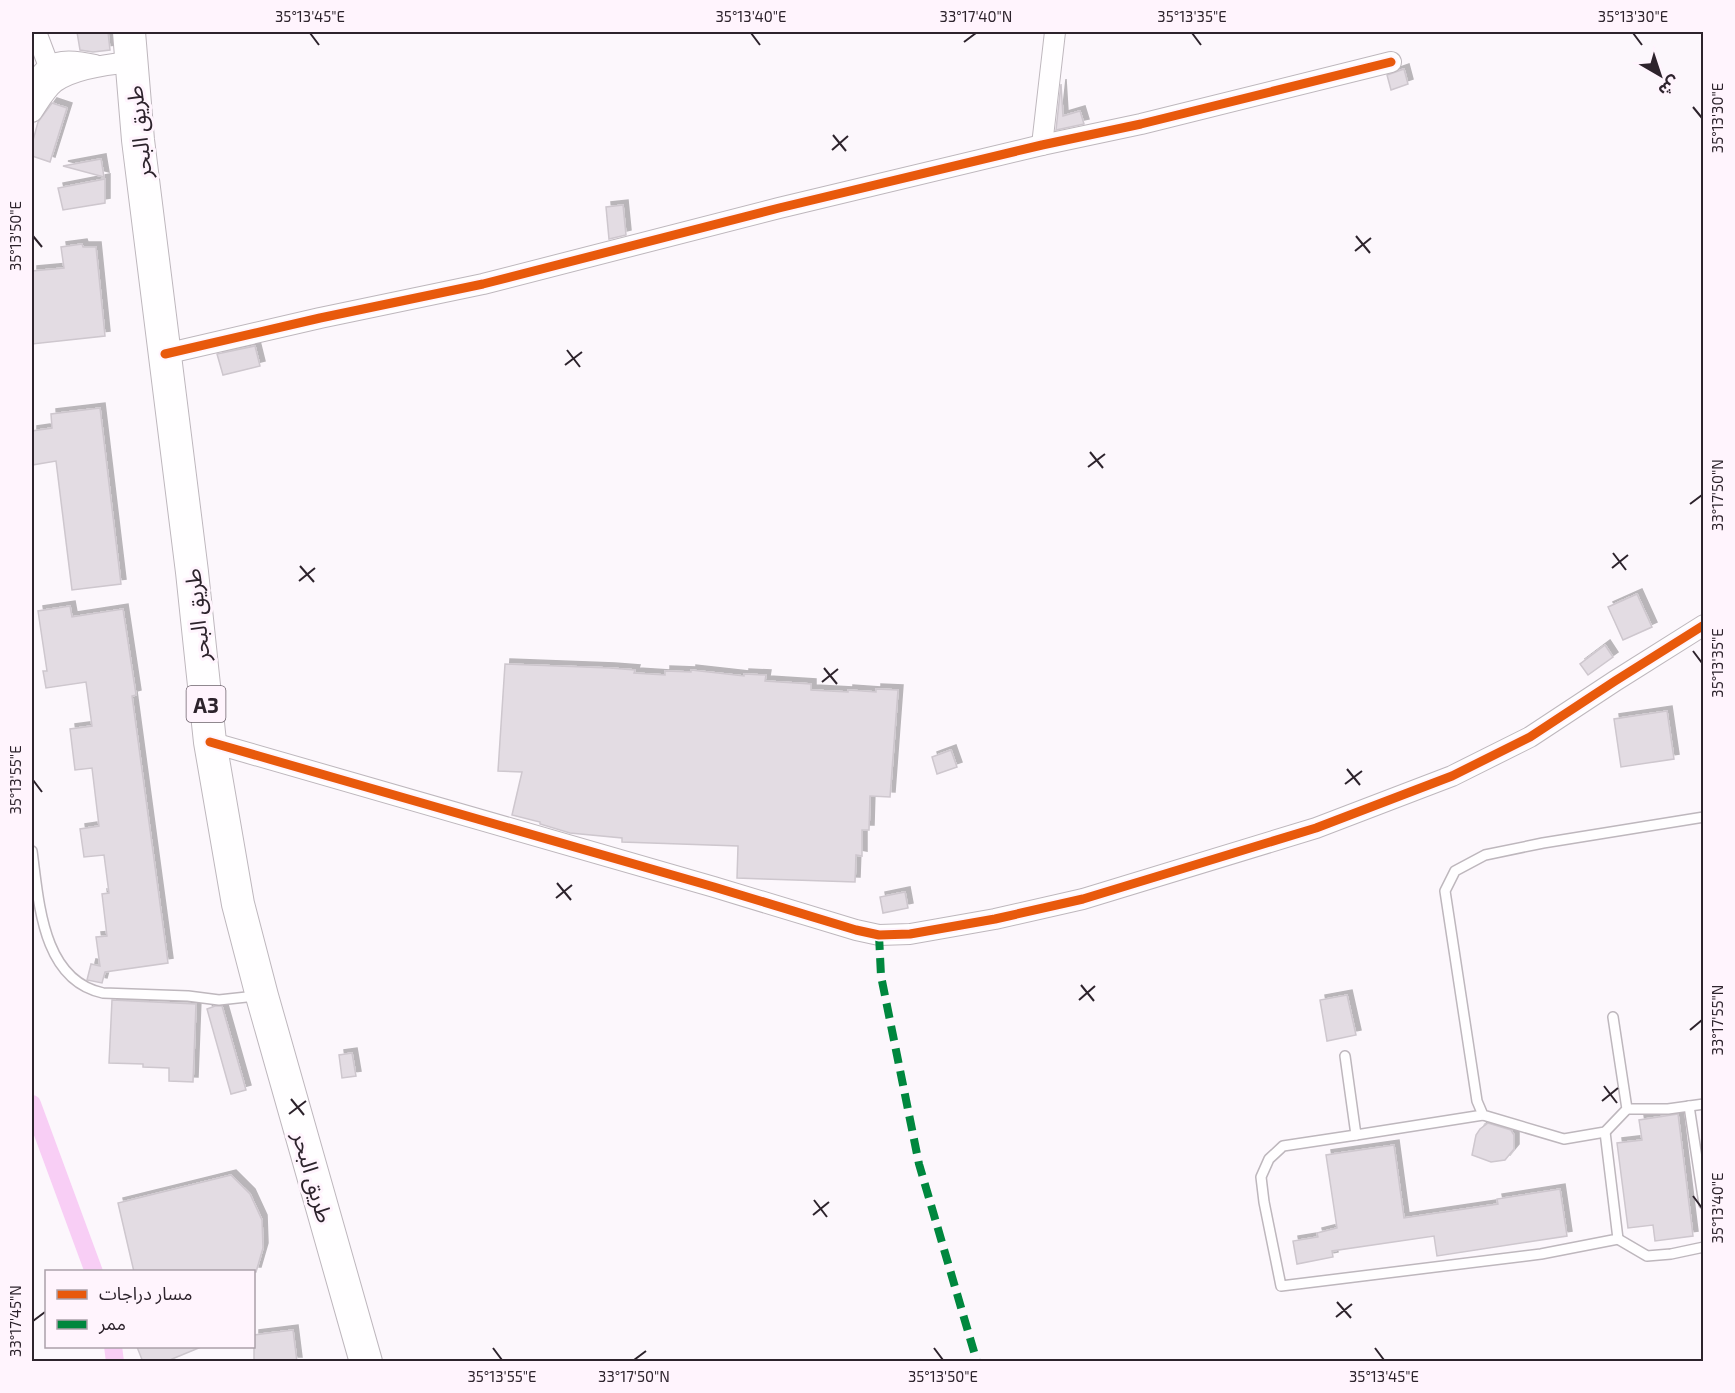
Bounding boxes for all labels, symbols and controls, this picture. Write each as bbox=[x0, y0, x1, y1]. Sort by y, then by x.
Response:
text: 35°13'45"E bbox=[275, 7, 345, 25]
text: 35°13'40"E bbox=[716, 7, 786, 25]
text: 33°17'40"N bbox=[940, 7, 1012, 25]
text: 35°13'35"E bbox=[1157, 7, 1227, 25]
text: 35°13'30"E bbox=[1598, 7, 1668, 25]
north arrow bbox=[1630, 45, 1690, 105]
text: ش bbox=[1655, 72, 1684, 101]
text: 35°13'30"E bbox=[1708, 83, 1726, 153]
street label: طريق البحر bbox=[120, 84, 158, 181]
text: 35°13'50"E bbox=[6, 201, 24, 271]
text: 33°17'50"N bbox=[1708, 459, 1726, 531]
street label: طريق البحر bbox=[178, 567, 216, 664]
text: 35°13'35"E bbox=[1708, 628, 1726, 698]
road number: A3 bbox=[186, 686, 226, 722]
text: 35°13'55"E bbox=[6, 745, 24, 815]
text: 33°17'55"N bbox=[1708, 985, 1726, 1055]
street label: طريق البحر bbox=[286, 1128, 339, 1226]
text: 35°13'40"E bbox=[1708, 1173, 1726, 1243]
legend bbox=[45, 1270, 255, 1348]
text: مسار دراجات bbox=[99, 1282, 192, 1305]
text: 33°17'45"N bbox=[6, 1285, 24, 1357]
text: ممر bbox=[98, 1312, 126, 1335]
text: 35°13'55"E bbox=[467, 1367, 537, 1385]
text: 33°17'50"N bbox=[598, 1367, 670, 1385]
text: 35°13'50"E bbox=[908, 1367, 978, 1385]
text: 35°13'45"E bbox=[1349, 1367, 1419, 1385]

